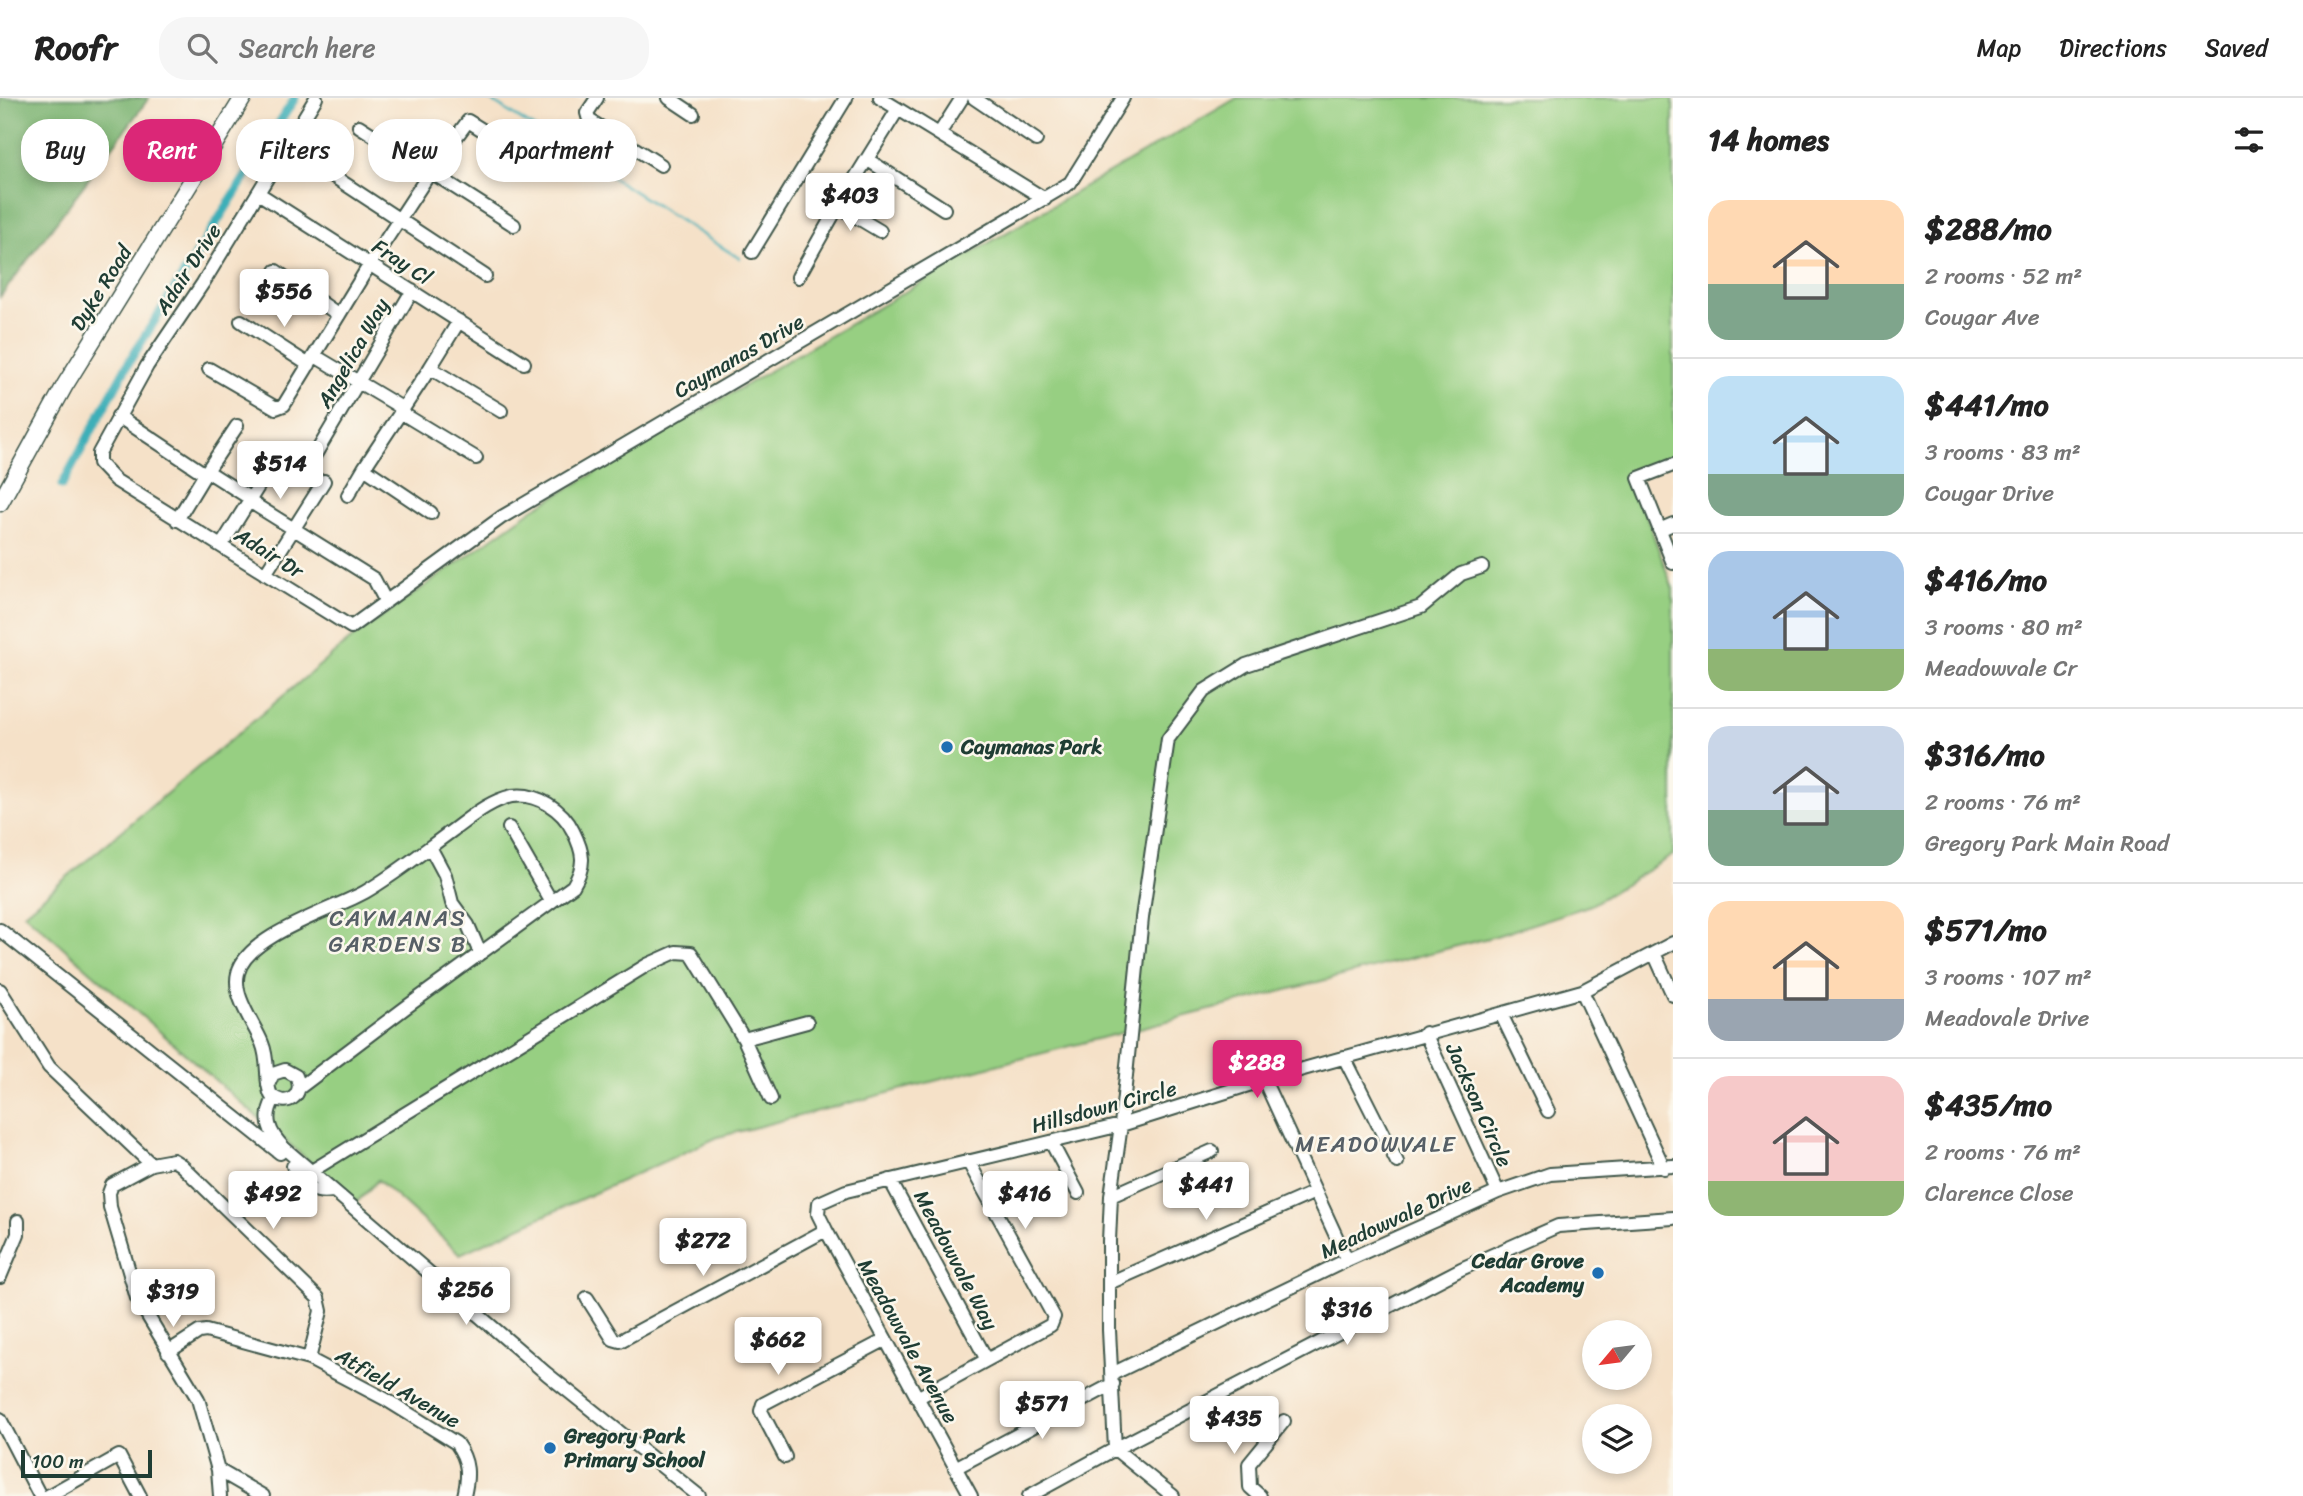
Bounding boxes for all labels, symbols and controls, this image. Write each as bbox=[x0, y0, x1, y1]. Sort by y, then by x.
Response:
search box bbox=[159, 17, 649, 80]
text: Roofr bbox=[35, 19, 117, 77]
text: Search here bbox=[239, 25, 376, 71]
text: Map bbox=[1977, 27, 2021, 69]
text: Directions bbox=[2059, 27, 2167, 69]
text: Saved bbox=[2205, 27, 2268, 69]
icon: search bbox=[183, 29, 221, 67]
text: 14 homes bbox=[1708, 113, 1829, 167]
chip: Buy bbox=[21, 119, 109, 182]
chip: Rent bbox=[123, 119, 222, 182]
chip: Filters bbox=[236, 119, 354, 182]
chip: New bbox=[368, 119, 462, 182]
chip: Apartment bbox=[476, 119, 637, 182]
icon: filters bbox=[2230, 121, 2268, 159]
pin: $403 bbox=[809, 174, 891, 233]
text: $403 bbox=[821, 175, 879, 216]
text: $288/mo bbox=[1925, 202, 2052, 256]
street label: Adair Drive bbox=[144, 215, 232, 323]
street label: Fray Cl bbox=[364, 228, 441, 296]
icon: home bbox=[1764, 228, 1848, 312]
street label: Dyke Road bbox=[59, 236, 144, 339]
text: 2 rooms · 52 m² bbox=[1925, 256, 2082, 297]
pin: $556 bbox=[243, 270, 325, 329]
text: $556 bbox=[256, 271, 312, 312]
street label: Angelica Way bbox=[305, 290, 400, 416]
text: Cougar Ave bbox=[1925, 297, 2040, 338]
street label: Caymanas Drive bbox=[666, 303, 812, 409]
text: $441/mo bbox=[1925, 378, 2049, 432]
icon: home bbox=[1764, 404, 1848, 488]
text: 3 rooms · 83 m² bbox=[1925, 432, 2081, 473]
pin: $514 bbox=[239, 442, 321, 501]
text: $514 bbox=[253, 443, 307, 484]
text: Cougar Drive bbox=[1925, 473, 2054, 514]
street label: Adair Dr bbox=[226, 516, 313, 590]
text: $416/mo bbox=[1925, 553, 2047, 607]
icon: home bbox=[1764, 579, 1848, 663]
text: 3 rooms · 80 m² bbox=[1925, 607, 2083, 648]
text: Meadowvale Cr bbox=[1925, 648, 2077, 689]
place label: Caymanas Park bbox=[960, 728, 1102, 766]
text: $316/mo bbox=[1925, 728, 2045, 782]
marker: Caymanas Park bbox=[939, 739, 955, 755]
icon: home bbox=[1764, 754, 1848, 838]
text: 2 rooms · 76 m² bbox=[1925, 782, 2081, 823]
text: Gregory Park Main Road bbox=[1925, 823, 2169, 864]
district label: CAYMANAS GARDENS B bbox=[329, 898, 467, 965]
text: $571/mo bbox=[1925, 903, 2047, 957]
icon: home bbox=[1764, 929, 1848, 1013]
text: 3 rooms · 107 m² bbox=[1925, 957, 2092, 998]
text: Meadovale Drive bbox=[1925, 998, 2089, 1039]
street label: Jackson Circle bbox=[1434, 1036, 1523, 1174]
pin: $288 bbox=[1216, 1040, 1298, 1100]
text: $288 bbox=[1229, 1042, 1285, 1083]
street label: Hillsdown Circle bbox=[1027, 1069, 1181, 1145]
text: $435/mo bbox=[1925, 1078, 2052, 1132]
icon: home bbox=[1764, 1104, 1848, 1188]
district label: MEADOWVALE bbox=[1295, 1124, 1457, 1165]
text: 2 rooms · 76 m² bbox=[1925, 1132, 2081, 1173]
pin: $441 bbox=[1165, 1162, 1247, 1222]
text: $441 bbox=[1179, 1164, 1233, 1205]
street label: Meadowvale Drive bbox=[1313, 1166, 1479, 1270]
pin: $492 bbox=[232, 1172, 314, 1231]
pin: $416 bbox=[984, 1172, 1066, 1231]
text: $492 bbox=[244, 1173, 302, 1214]
text: $416 bbox=[999, 1173, 1051, 1214]
text: Clarence Close bbox=[1925, 1173, 2074, 1214]
street label: Meadowvale Way bbox=[903, 1183, 1009, 1337]
pin: $272 bbox=[662, 1218, 744, 1278]
text: $272 bbox=[675, 1220, 731, 1261]
place label: Cedar Grove Academy bbox=[1471, 1242, 1585, 1304]
street label: Meadowvale Avenue bbox=[847, 1251, 969, 1431]
marker: Cedar Grove Academy bbox=[1590, 1265, 1606, 1281]
pin: $256 bbox=[425, 1268, 507, 1327]
text: $256 bbox=[438, 1269, 494, 1310]
pin: $319 bbox=[132, 1270, 214, 1329]
text: $319 bbox=[147, 1271, 199, 1312]
pin: $316 bbox=[1306, 1288, 1388, 1347]
text: $316 bbox=[1321, 1289, 1373, 1330]
pin: $662 bbox=[737, 1318, 819, 1377]
text: $662 bbox=[751, 1319, 805, 1360]
north arrow bbox=[1582, 1320, 1652, 1390]
map controls bbox=[1582, 1320, 1652, 1474]
street label: Atfield Avenue bbox=[327, 1336, 468, 1439]
pin: $571 bbox=[1001, 1382, 1083, 1441]
text: $571 bbox=[1016, 1383, 1068, 1424]
pin: $435 bbox=[1193, 1396, 1275, 1456]
text: $435 bbox=[1206, 1398, 1262, 1439]
button: layers bbox=[1582, 1404, 1652, 1474]
place label: Gregory Park Primary School bbox=[563, 1417, 706, 1479]
marker: Gregory Park Primary School bbox=[542, 1440, 558, 1456]
text: 100 m bbox=[32, 1445, 84, 1478]
scale bar bbox=[21, 1447, 152, 1479]

